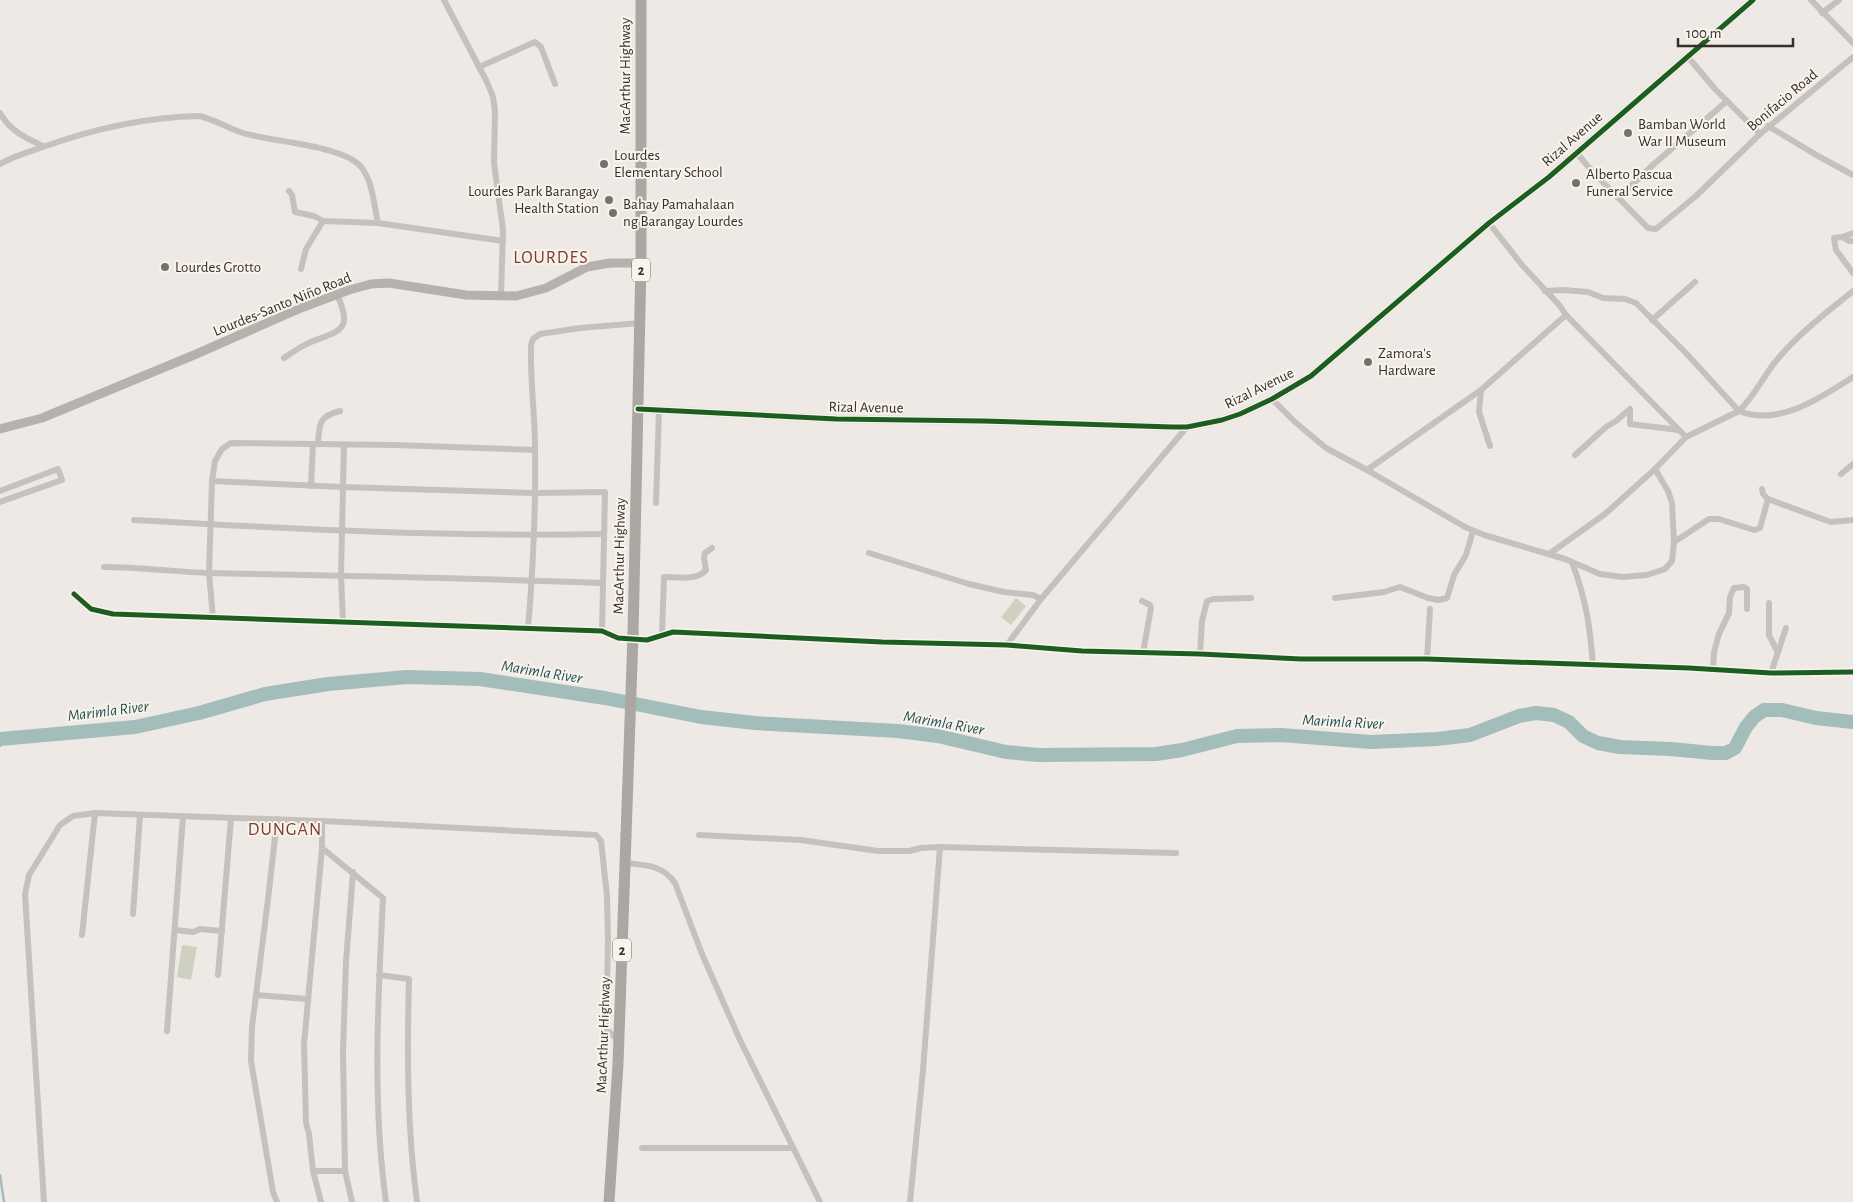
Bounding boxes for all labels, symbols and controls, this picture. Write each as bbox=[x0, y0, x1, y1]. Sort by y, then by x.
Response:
scale bar bbox=[1678, 15, 1793, 47]
street label: MacArthur Highway bbox=[618, 17, 633, 134]
text: 100 m bbox=[1686, 26, 1721, 41]
street label: Bonifacio Road bbox=[1744, 67, 1821, 134]
street label: Rizal Avenue bbox=[1539, 109, 1606, 170]
place label: Bamban World War II Museum bbox=[1638, 117, 1726, 149]
marker: Bamban World War II Museum bbox=[1622, 127, 1634, 139]
place label: Lourdes Elementary School bbox=[614, 148, 723, 180]
marker: Lourdes Elementary School bbox=[598, 158, 610, 170]
place label: Alberto Pascua Funeral Service bbox=[1586, 167, 1673, 199]
marker: Alberto Pascua Funeral Service bbox=[1570, 177, 1582, 189]
place label: Lourdes Park Barangay Health Station bbox=[468, 184, 600, 216]
marker: Lourdes Park Barangay Health Station bbox=[603, 194, 615, 206]
place label: Bahay Pamahalaan ng Barangay Lourdes bbox=[623, 197, 743, 229]
marker: Bahay Pamahalaan ng Barangay Lourdes bbox=[607, 207, 619, 219]
district label: LOURDES bbox=[513, 249, 589, 267]
road number: 2 bbox=[632, 258, 650, 282]
place label: Lourdes Grotto bbox=[175, 260, 261, 275]
marker: Lourdes Grotto bbox=[159, 261, 171, 273]
street label: Lourdes-Santo Niño Road bbox=[211, 270, 354, 339]
place label: Zamora's Hardware bbox=[1378, 346, 1436, 378]
marker: Zamora's Hardware bbox=[1362, 356, 1374, 368]
street label: Rizal Avenue bbox=[1222, 365, 1296, 412]
street label: Rizal Avenue bbox=[828, 399, 904, 416]
street label: MacArthur Highway bbox=[611, 497, 628, 615]
water label: Marimla River bbox=[500, 658, 584, 686]
water label: Marimla River bbox=[67, 698, 150, 724]
water label: Marimla River bbox=[902, 708, 986, 738]
water label: Marimla River bbox=[1302, 712, 1385, 732]
district label: DUNGAN bbox=[248, 821, 322, 839]
road number: 2 bbox=[613, 938, 631, 962]
street label: MacArthur Highway bbox=[594, 976, 613, 1094]

